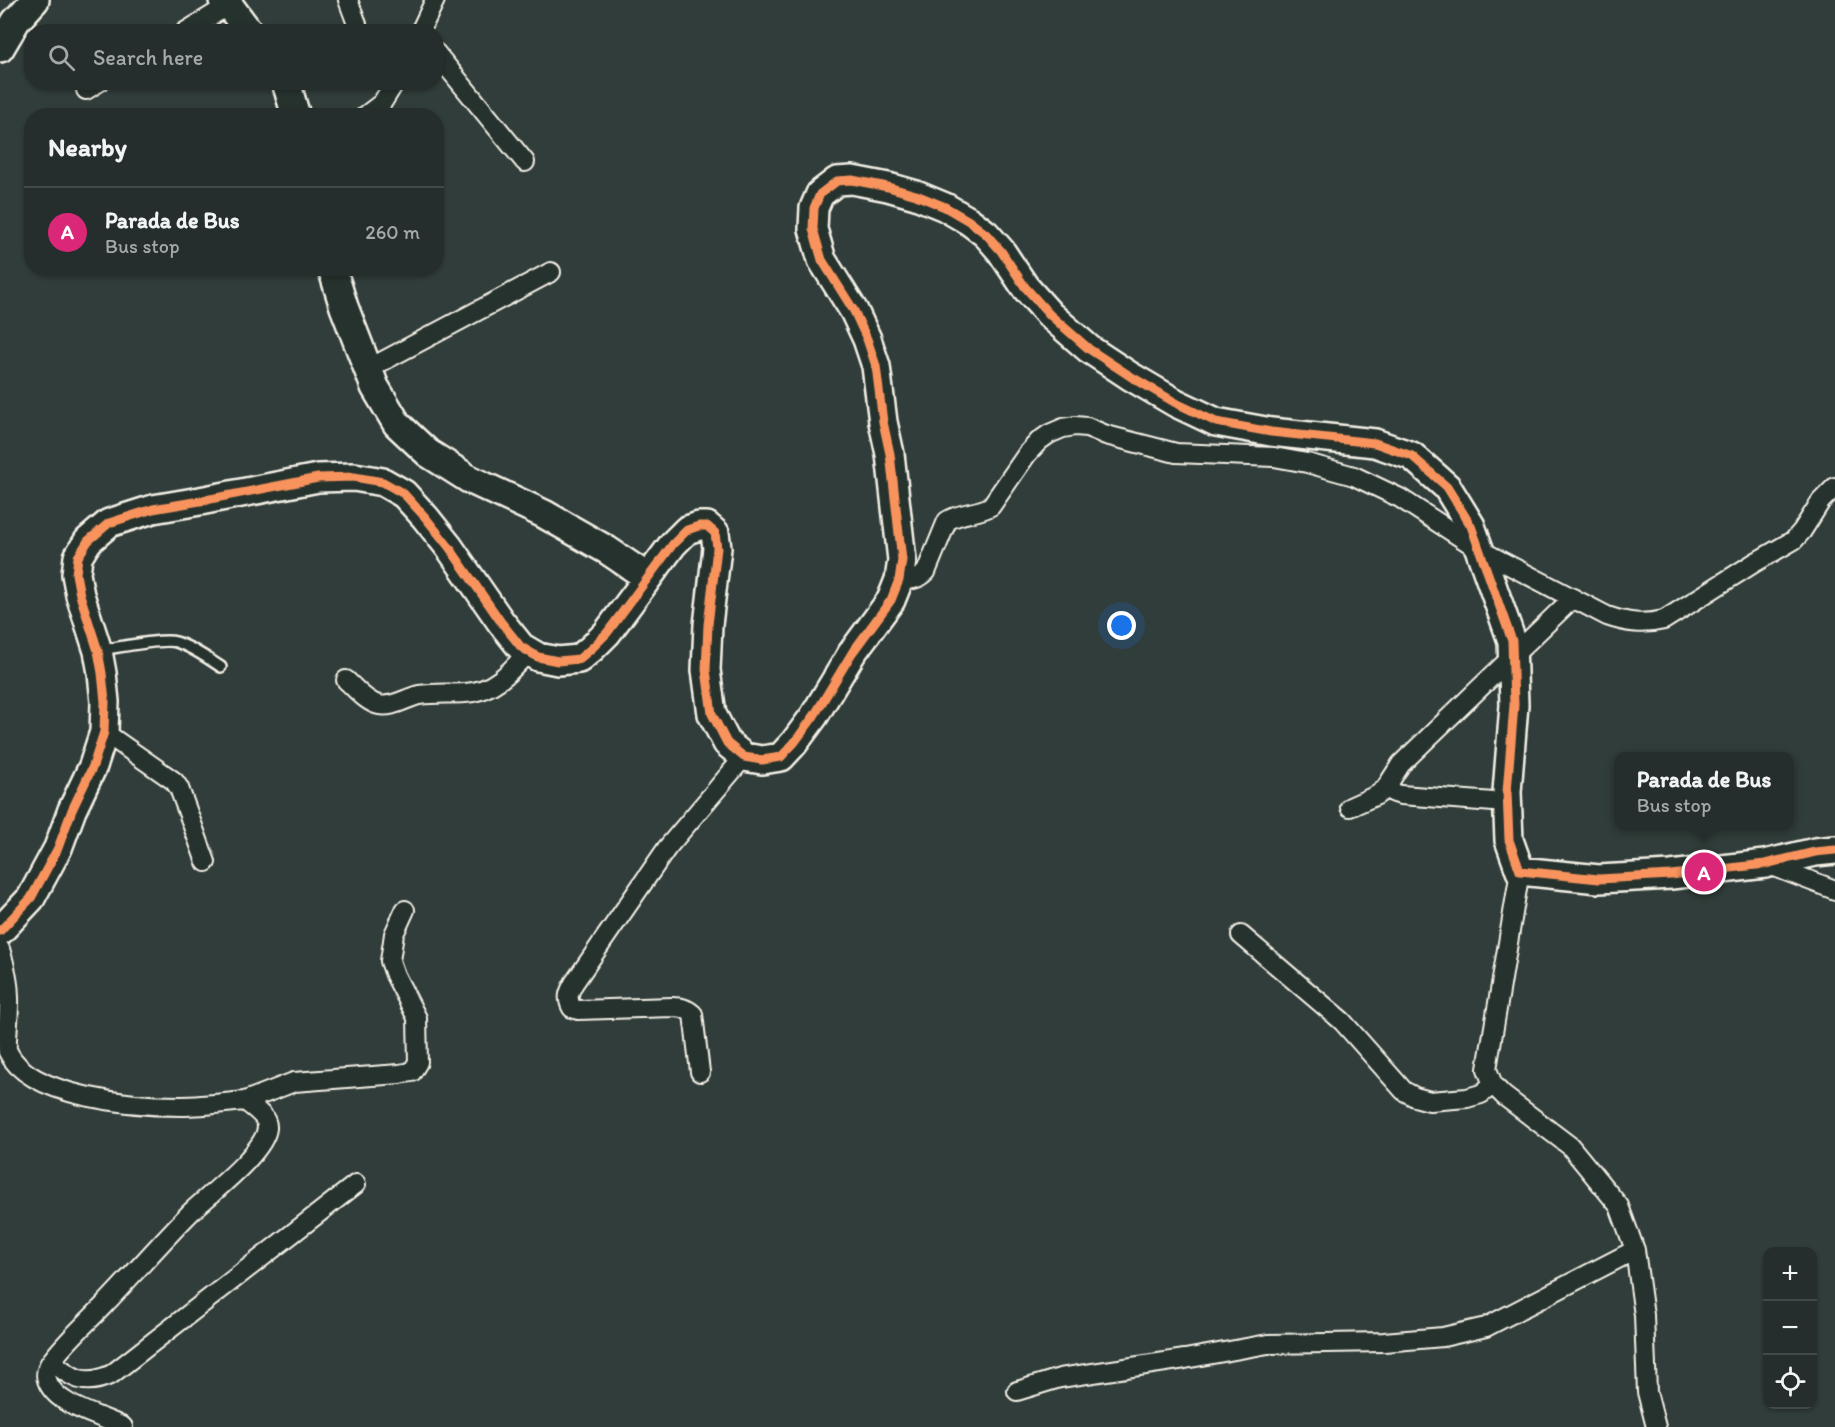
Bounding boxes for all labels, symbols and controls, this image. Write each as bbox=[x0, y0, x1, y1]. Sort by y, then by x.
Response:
search box bbox=[24, 24, 444, 90]
icon: search bbox=[45, 41, 78, 74]
text: Search here bbox=[93, 44, 203, 71]
text: Nearby bbox=[48, 131, 127, 163]
text: Parada de Bus bbox=[105, 207, 239, 234]
text: A bbox=[61, 220, 74, 244]
text: 260 m bbox=[365, 220, 420, 244]
text: Bus stop bbox=[105, 234, 180, 258]
your location bbox=[1107, 611, 1136, 640]
popup bbox=[1614, 752, 1794, 830]
text: Parada de Bus bbox=[1637, 766, 1771, 793]
text: Bus stop bbox=[1637, 793, 1711, 817]
pin: A bbox=[1684, 850, 1724, 894]
map controls bbox=[1763, 1247, 1817, 1409]
button: + bbox=[1763, 1247, 1817, 1301]
button: − bbox=[1763, 1301, 1817, 1355]
button: locate bbox=[1763, 1355, 1817, 1409]

